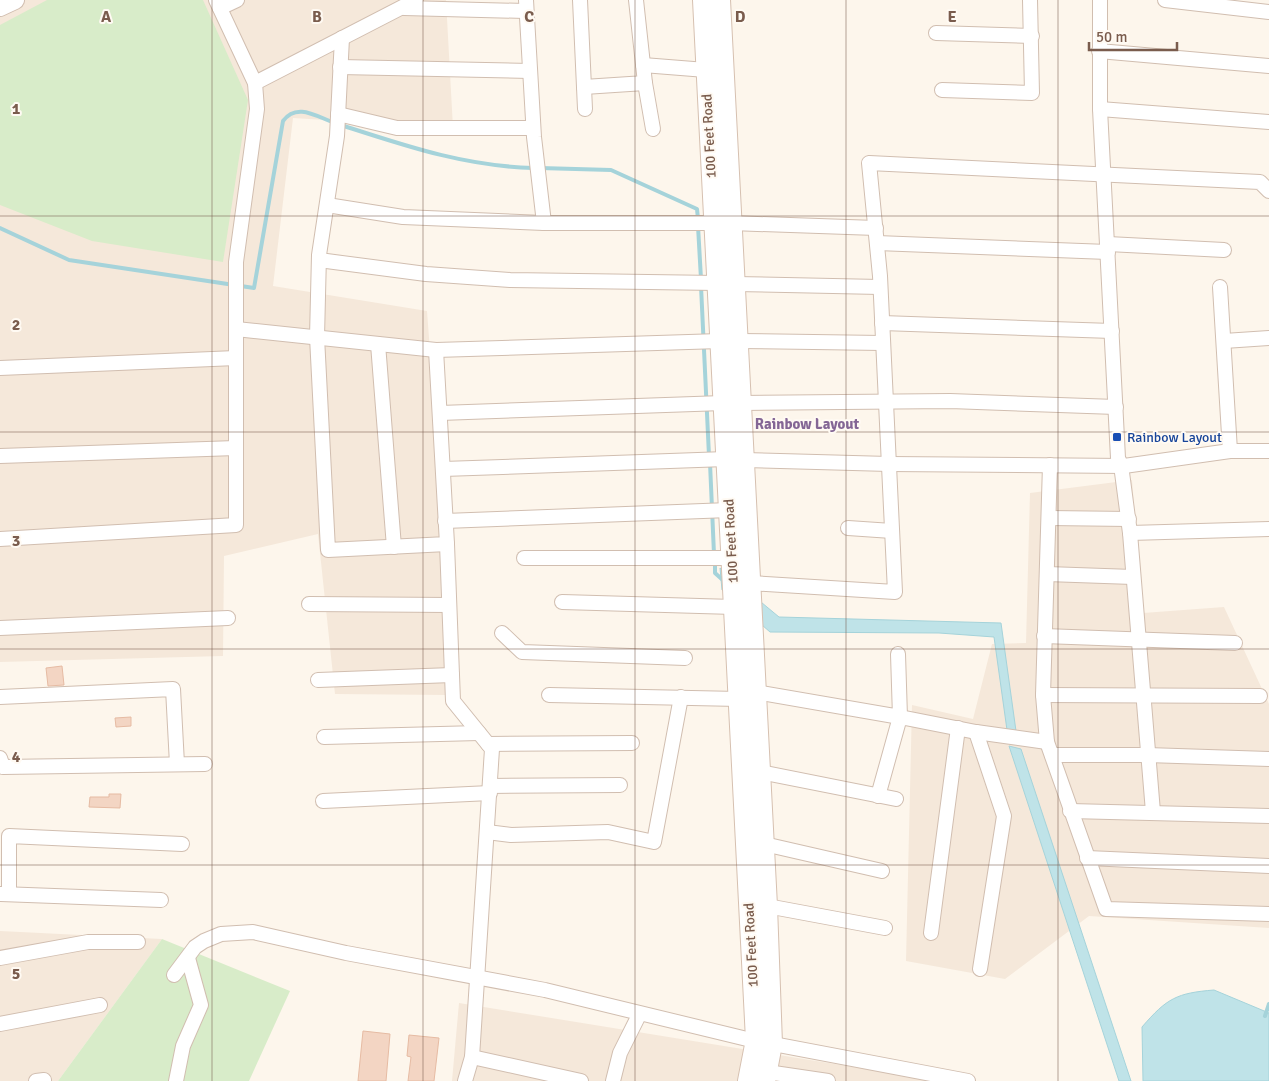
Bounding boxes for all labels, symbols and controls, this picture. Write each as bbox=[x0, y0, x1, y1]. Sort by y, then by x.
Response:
text: A bbox=[101, 7, 112, 27]
text: B bbox=[312, 7, 322, 27]
text: C bbox=[524, 7, 534, 27]
text: D bbox=[735, 7, 746, 27]
text: E bbox=[947, 7, 957, 27]
scale bar bbox=[1089, 20, 1176, 52]
text: 50 m bbox=[1096, 28, 1127, 46]
street label: 100 Feet Road bbox=[698, 93, 720, 179]
text: 1 bbox=[12, 99, 21, 119]
text: 2 bbox=[12, 315, 20, 335]
district label: Rainbow Layout bbox=[755, 415, 860, 433]
place label: Rainbow Layout bbox=[1127, 429, 1222, 446]
marker: Rainbow Layout bbox=[1111, 431, 1123, 443]
street label: 100 Feet Road bbox=[720, 498, 742, 584]
text: 3 bbox=[12, 531, 20, 551]
text: 4 bbox=[12, 747, 21, 767]
street label: 100 Feet Road bbox=[740, 902, 762, 988]
text: 5 bbox=[12, 964, 20, 984]

